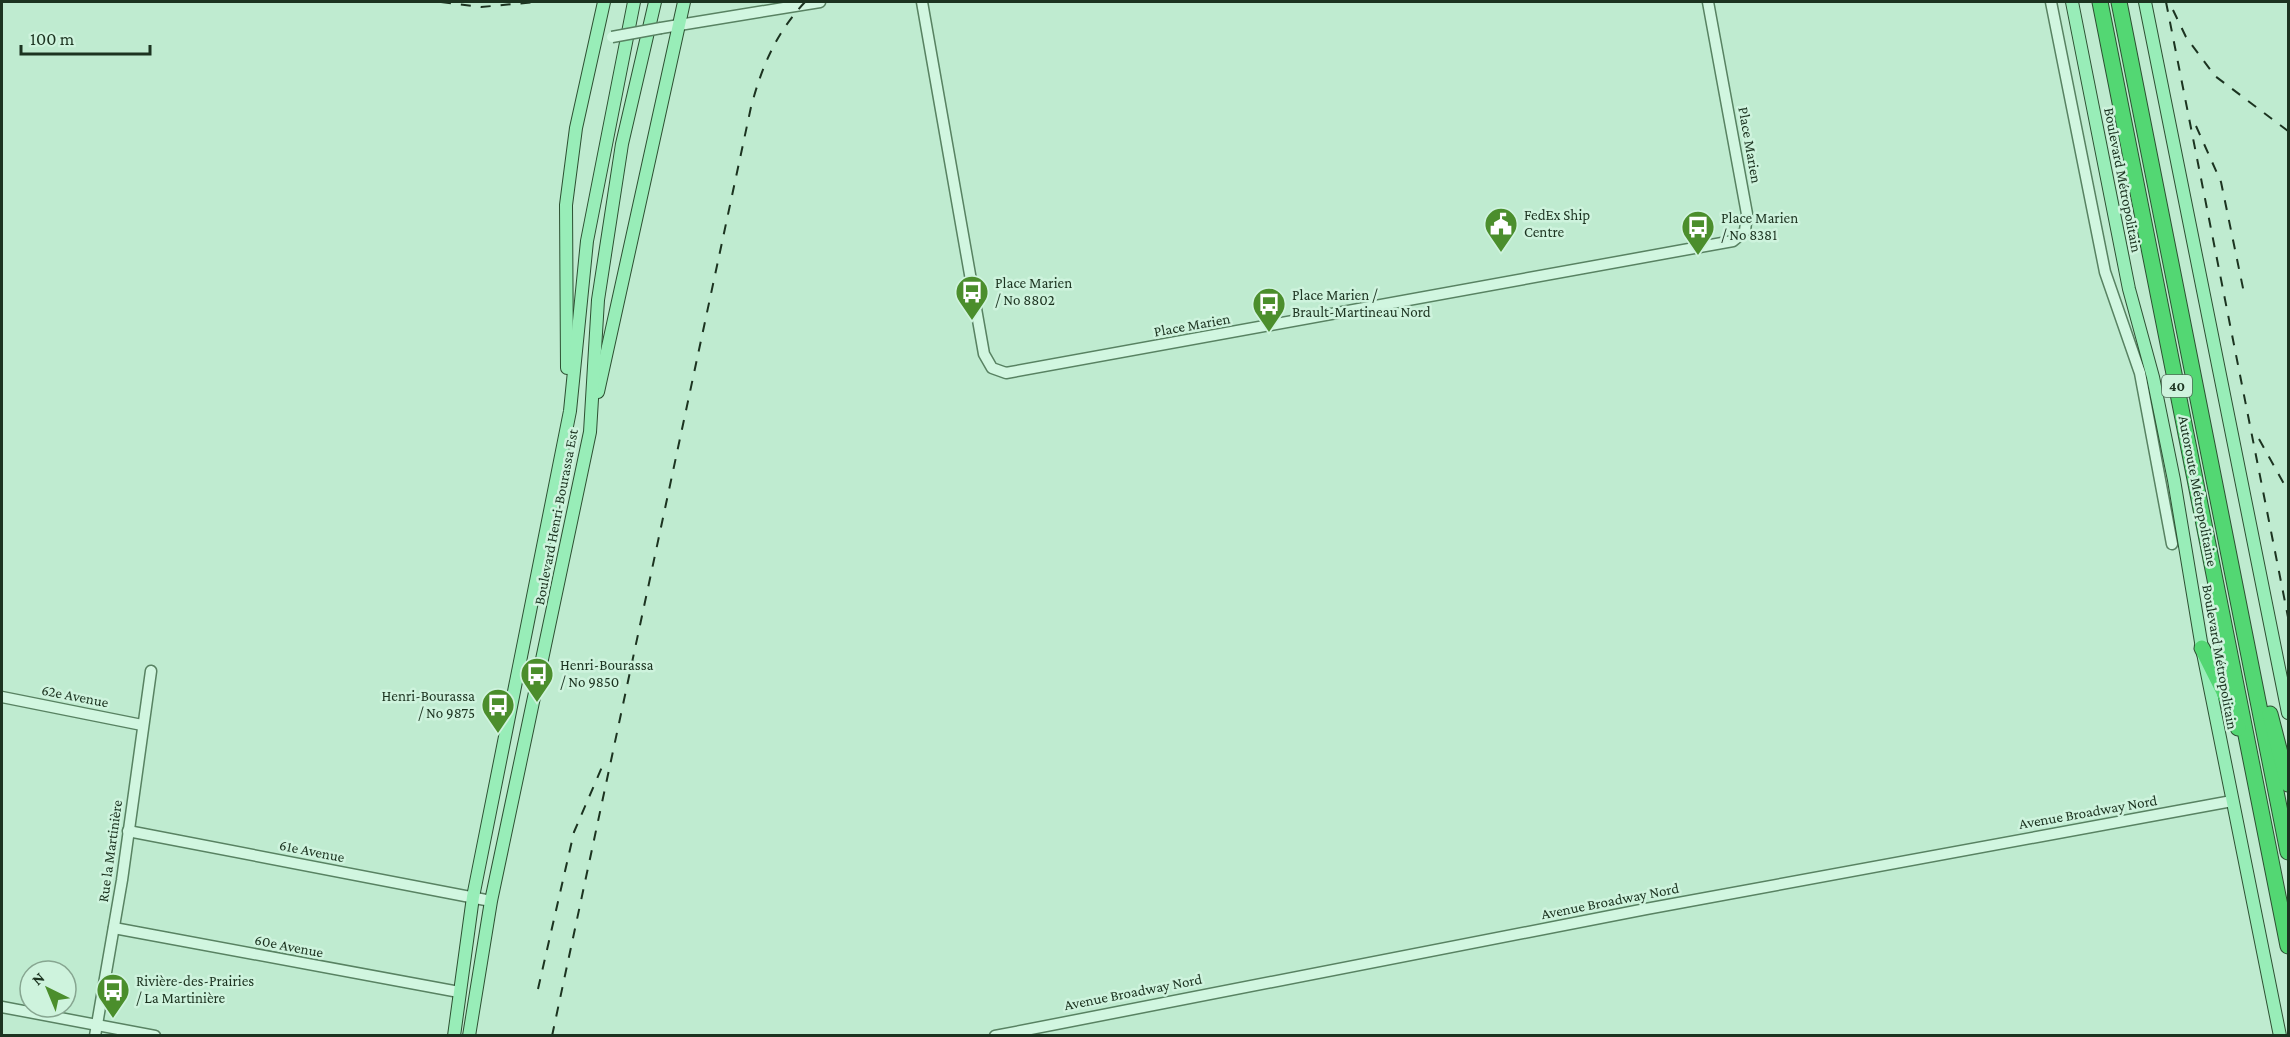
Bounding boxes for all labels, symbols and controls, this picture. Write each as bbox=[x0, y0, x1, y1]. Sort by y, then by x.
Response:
scale bar bbox=[21, 18, 150, 56]
text: 100 m bbox=[30, 29, 75, 49]
street label: Place Marien bbox=[1735, 106, 1765, 184]
street label: Boulevard Métropolitain bbox=[2100, 106, 2145, 254]
public building icon: FedEx Ship Centre bbox=[1483, 206, 1519, 253]
place label: FedEx Ship Centre bbox=[1524, 207, 1590, 240]
bus stop icon: Place Marien / No 8381 bbox=[1680, 209, 1716, 256]
place label: Place Marien / No 8381 bbox=[1721, 210, 1798, 243]
bus stop icon: Place Marien / No 8802 bbox=[954, 274, 990, 321]
place label: Place Marien / No 8802 bbox=[995, 275, 1072, 308]
bus stop icon: Place Marien / Brault-Martineau Nord bbox=[1251, 286, 1287, 333]
place label: Place Marien / Brault-Martineau Nord bbox=[1292, 287, 1431, 320]
street label: Place Marien bbox=[1153, 310, 1231, 340]
road number: 40 bbox=[2162, 375, 2192, 397]
street label: Autoroute Métropolitaine bbox=[2175, 414, 2221, 568]
street label: Boulevard Henri-Bourassa Est bbox=[531, 427, 581, 606]
street label: Boulevard Métropolitain bbox=[2198, 583, 2241, 731]
bus stop icon: Henri-Bourassa / No 9850 bbox=[519, 656, 555, 703]
place label: Henri-Bourassa / No 9850 bbox=[560, 657, 654, 690]
street label: 62e Avenue bbox=[40, 682, 110, 710]
bus stop icon: Henri-Bourassa / No 9875 bbox=[480, 687, 516, 734]
place label: Henri-Bourassa / No 9875 bbox=[381, 688, 475, 721]
street label: Avenue Broadway Nord bbox=[2018, 792, 2159, 833]
street label: Rue la Martinière bbox=[95, 798, 125, 903]
street label: 61e Avenue bbox=[278, 837, 346, 865]
street label: Avenue Broadway Nord bbox=[1540, 880, 1681, 923]
street label: 60e Avenue bbox=[253, 931, 325, 961]
north arrow bbox=[18, 959, 78, 1019]
text: N bbox=[28, 968, 48, 988]
street label: Avenue Broadway Nord bbox=[1063, 971, 1204, 1014]
bus stop icon: Rivière-des-Prairies / La Martinière bbox=[95, 972, 131, 1019]
place label: Rivière-des-Prairies / La Martinière bbox=[136, 973, 254, 1006]

